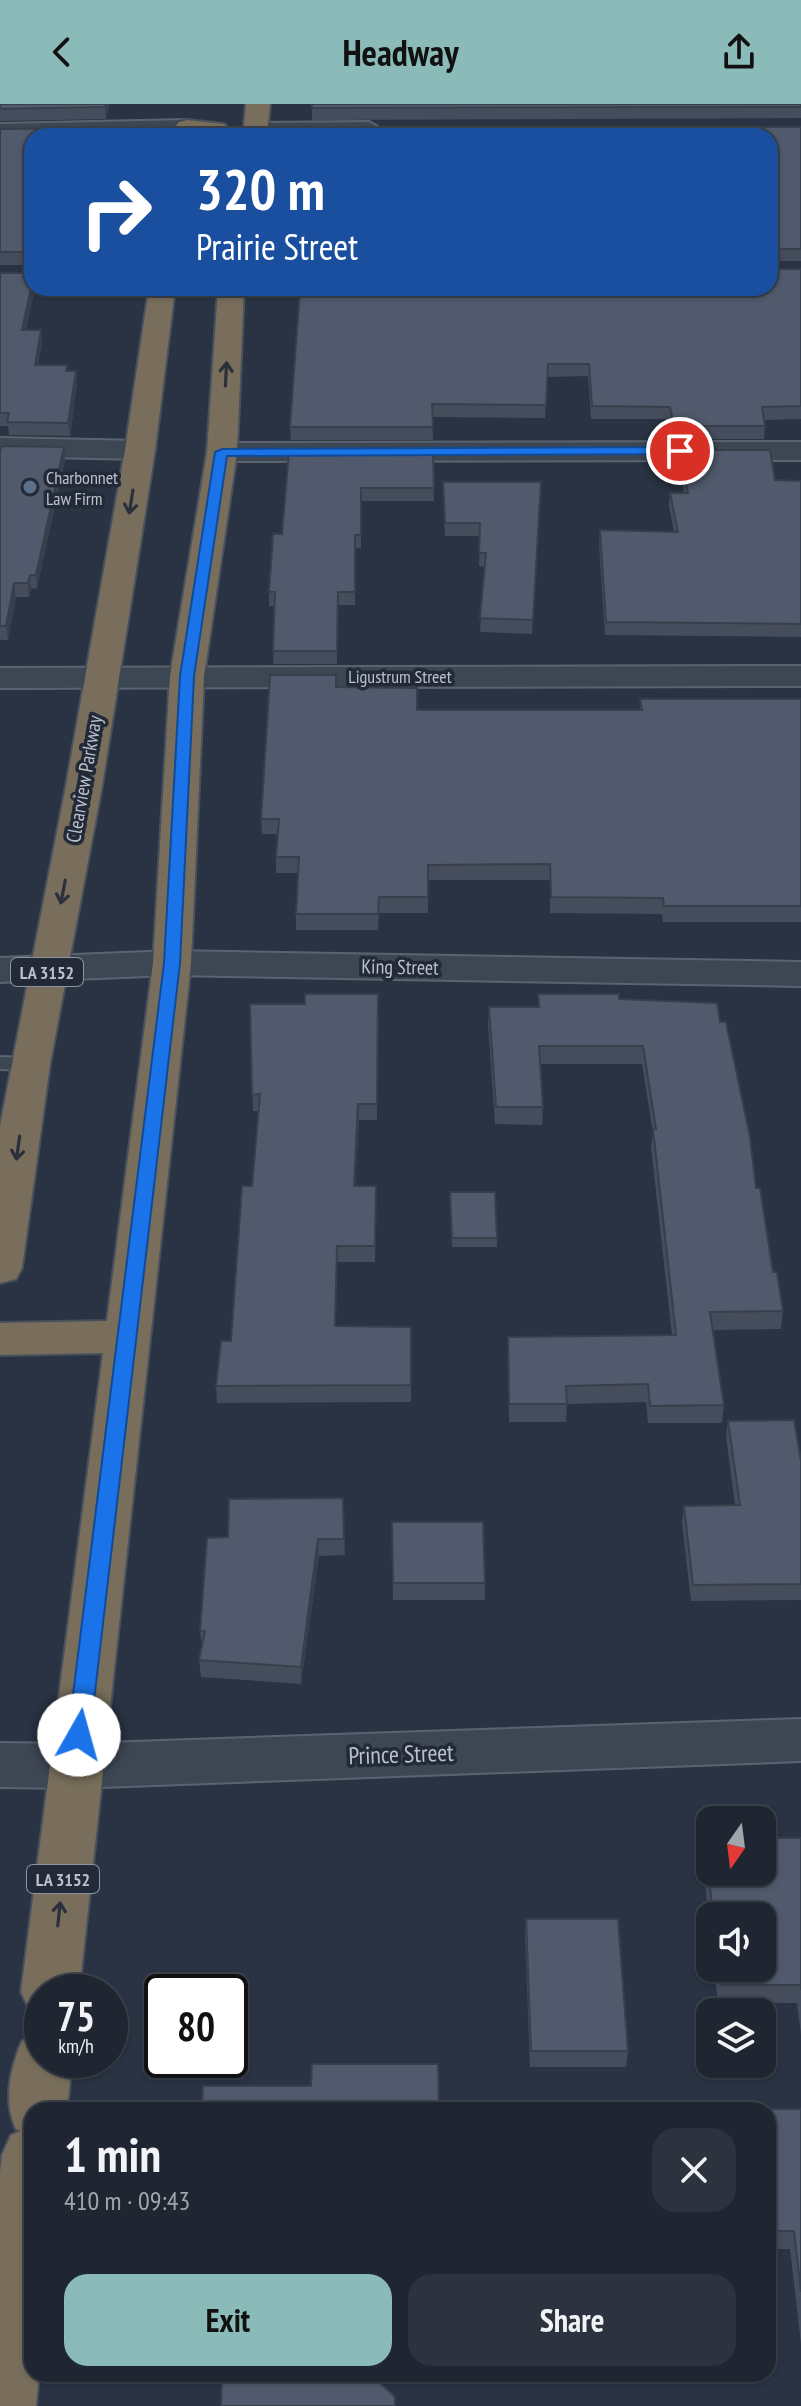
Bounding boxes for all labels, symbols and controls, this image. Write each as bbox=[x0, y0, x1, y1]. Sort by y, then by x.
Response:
text: Headway bbox=[342, 29, 459, 76]
icon: back bbox=[40, 30, 84, 74]
icon: share bbox=[717, 30, 761, 74]
text: 320 m bbox=[196, 153, 325, 225]
icon: right bbox=[64, 160, 168, 264]
text: Prairie Street bbox=[196, 223, 358, 270]
one-way arrow bbox=[219, 361, 234, 388]
pin bbox=[646, 417, 714, 485]
icon: arrive bbox=[658, 429, 702, 473]
place label: Charbonnet Law Firm bbox=[46, 466, 118, 510]
marker: Charbonnet Law Firm bbox=[21, 478, 39, 496]
one-way arrow bbox=[123, 489, 138, 514]
street label: Ligustrum Street bbox=[348, 665, 452, 688]
street label: Clearview Parkway bbox=[60, 713, 108, 845]
one-way arrow bbox=[55, 879, 70, 904]
street label: King Street bbox=[361, 953, 439, 981]
road number: LA 3152 bbox=[11, 958, 83, 986]
one-way arrow bbox=[10, 1135, 25, 1160]
position arrow bbox=[37, 1693, 121, 1777]
street label: Prince Street bbox=[348, 1737, 455, 1771]
north arrow bbox=[696, 1806, 776, 1886]
map controls bbox=[696, 1806, 776, 2078]
road number: LA 3152 bbox=[27, 1865, 99, 1893]
one-way arrow bbox=[51, 1902, 66, 1928]
button: sound bbox=[696, 1902, 776, 1982]
speed limit sign: 80 bbox=[144, 1974, 248, 2078]
text: 75 bbox=[57, 1990, 95, 2042]
button: layers bbox=[696, 1998, 776, 2078]
text: km/h bbox=[58, 2033, 94, 2059]
text: 1 min bbox=[64, 2123, 161, 2185]
button: close bbox=[652, 2128, 736, 2212]
text: 410 m · 09:43 bbox=[64, 2184, 190, 2217]
button: Exit bbox=[64, 2274, 392, 2366]
button: Share bbox=[408, 2274, 736, 2366]

